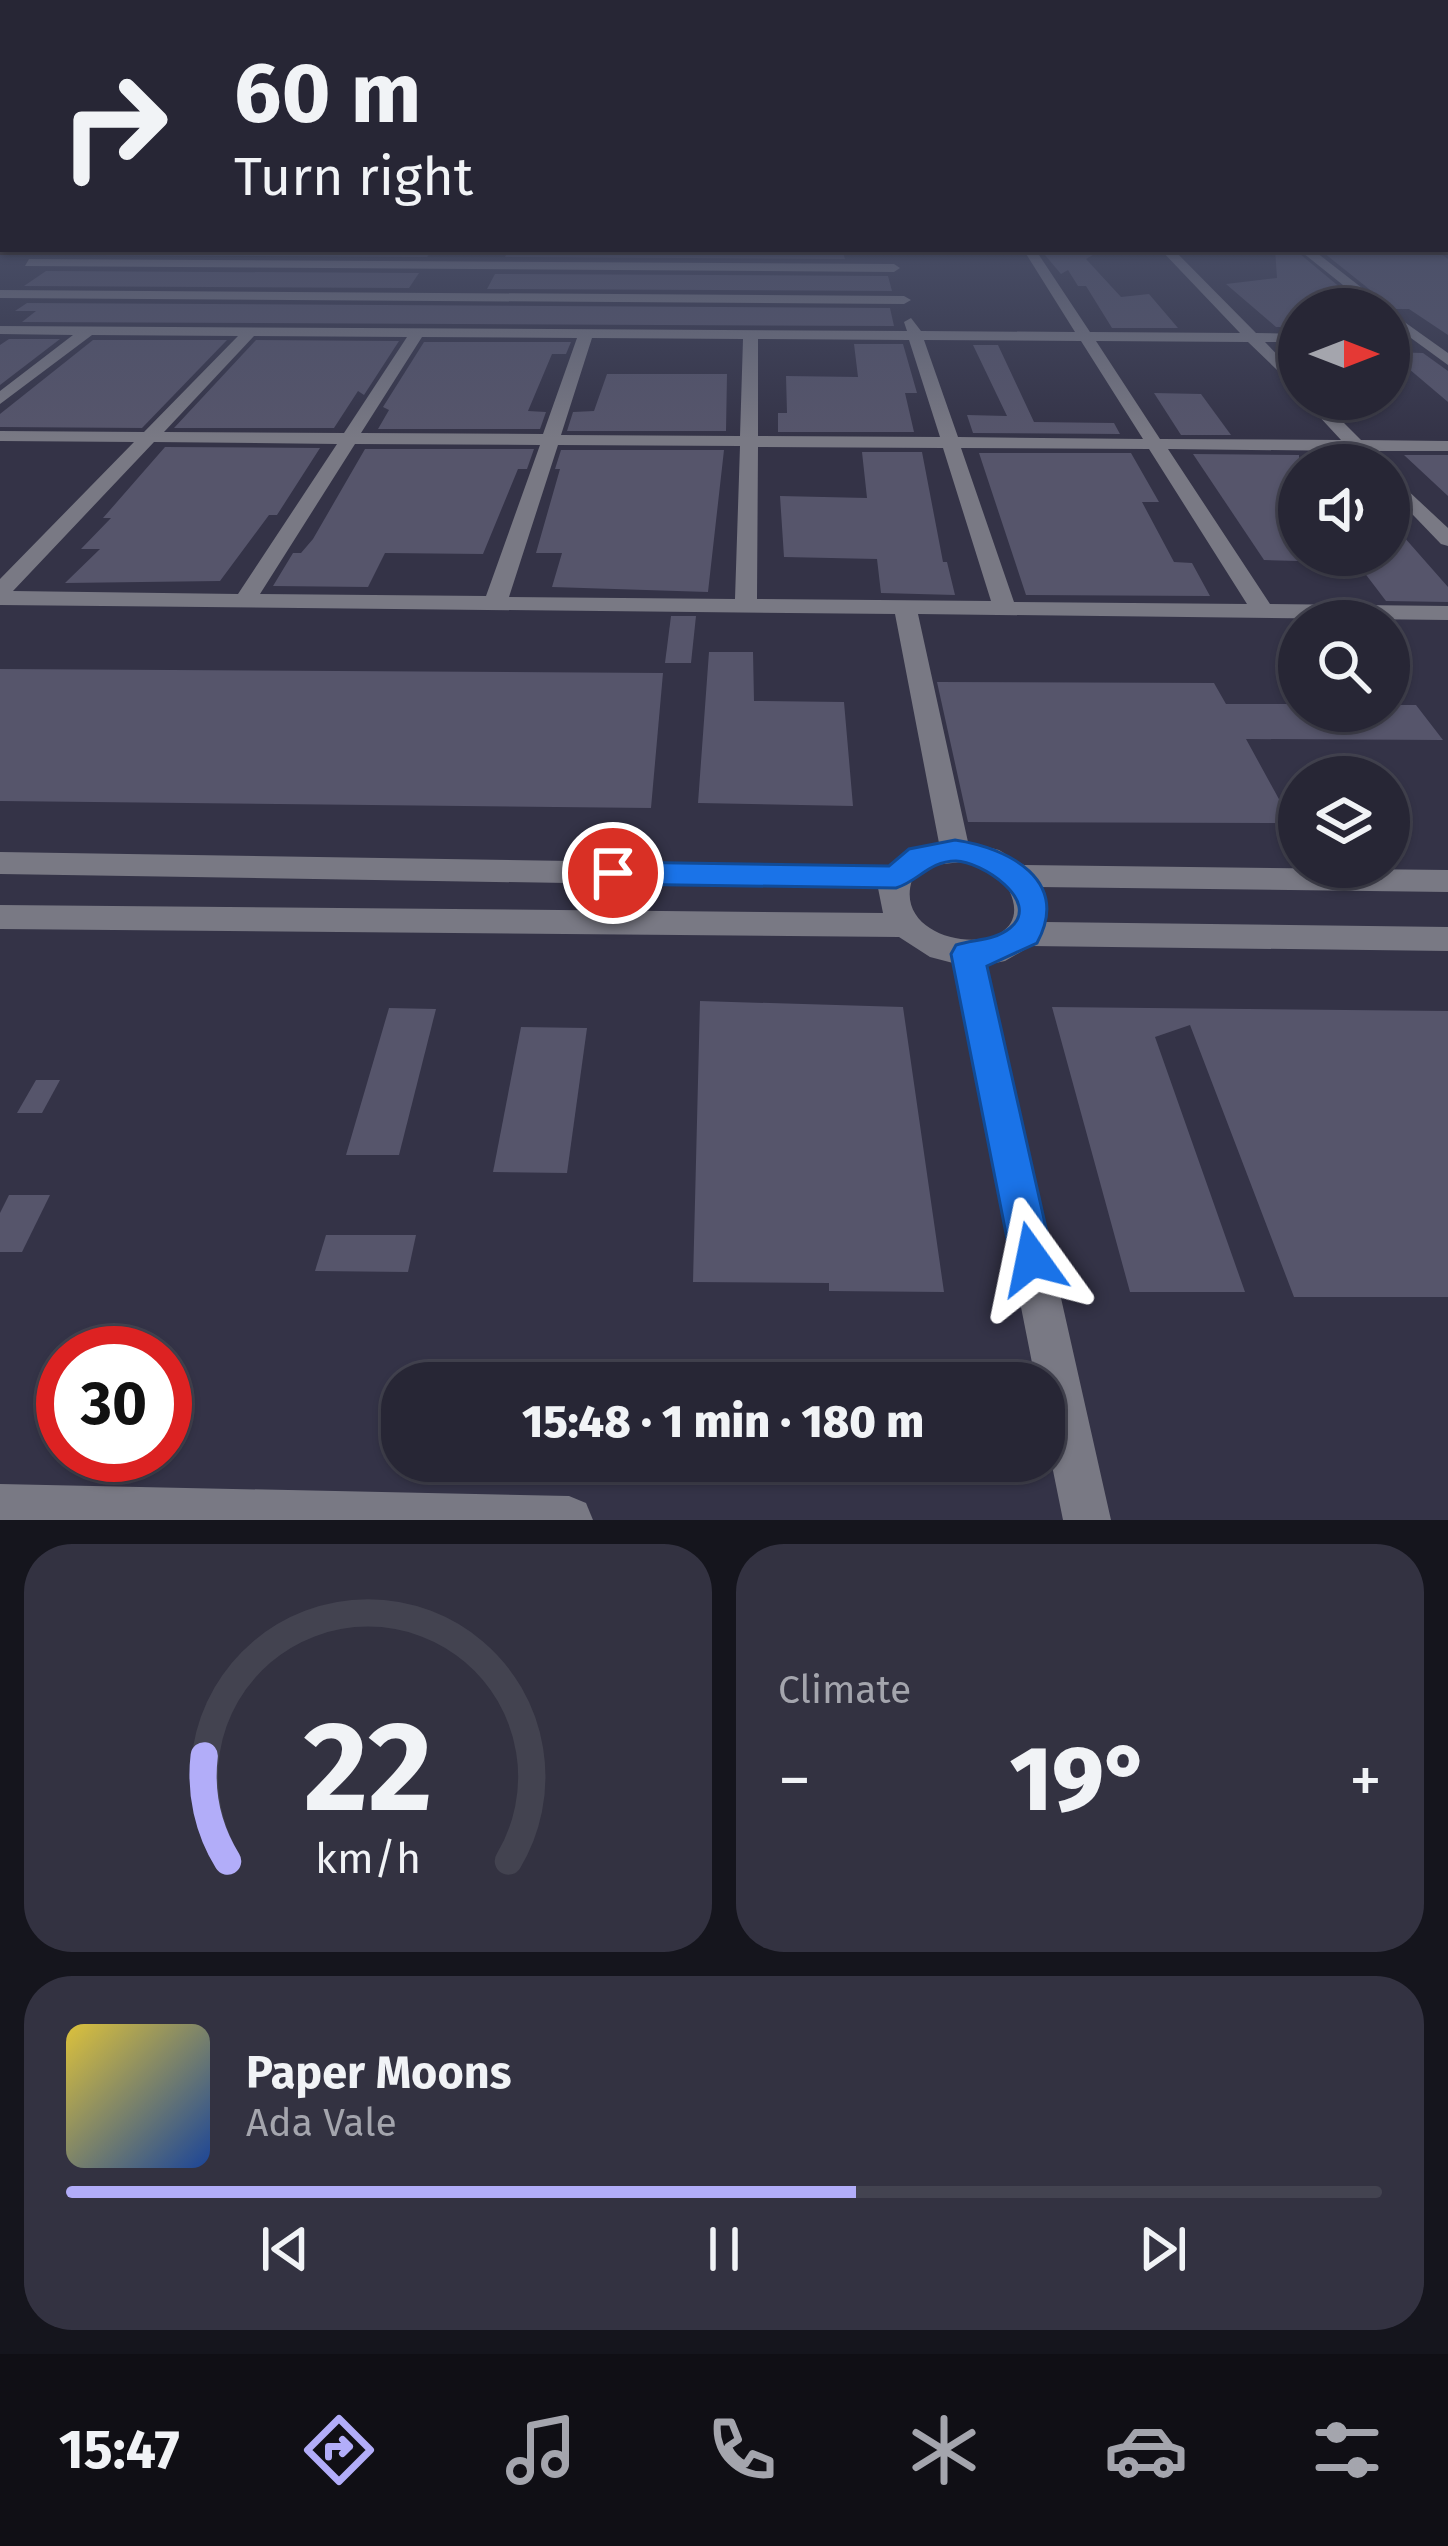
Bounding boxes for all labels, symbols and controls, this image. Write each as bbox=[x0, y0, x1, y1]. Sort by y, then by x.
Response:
text: 60 m bbox=[234, 43, 421, 144]
icon: right bbox=[36, 48, 192, 204]
text: Turn right bbox=[234, 145, 473, 209]
north arrow bbox=[1278, 288, 1410, 420]
map controls bbox=[1278, 288, 1410, 888]
button: sound bbox=[1278, 444, 1410, 576]
button: search bbox=[1278, 600, 1410, 732]
button: layers bbox=[1278, 756, 1410, 888]
pin bbox=[562, 822, 664, 924]
icon: arrive bbox=[580, 840, 646, 906]
position arrow bbox=[969, 1196, 1095, 1322]
speed limit sign: 30 bbox=[36, 1326, 192, 1482]
text: 15:48 · 1 min · 180 m bbox=[522, 1395, 924, 1449]
text: Climate bbox=[778, 1667, 911, 1713]
text: 22 bbox=[303, 1693, 433, 1843]
text: 19° bbox=[1010, 1726, 1150, 1834]
text: − bbox=[778, 1741, 811, 1820]
text: + bbox=[1349, 1741, 1382, 1820]
text: km/h bbox=[315, 1833, 421, 1884]
text: Paper Moons bbox=[246, 2046, 511, 2100]
text: Ada Vale bbox=[246, 2100, 397, 2146]
icon: previous bbox=[252, 2216, 318, 2282]
icon: pause bbox=[691, 2216, 757, 2282]
icon: next bbox=[1130, 2216, 1196, 2282]
icon: directions bbox=[297, 2408, 381, 2492]
icon: music bbox=[499, 2408, 583, 2492]
icon: phone bbox=[700, 2408, 784, 2492]
icon: climate bbox=[902, 2408, 986, 2492]
icon: car bbox=[1104, 2408, 1188, 2492]
icon: filters bbox=[1305, 2408, 1389, 2492]
text: 15:47 bbox=[59, 2418, 180, 2482]

